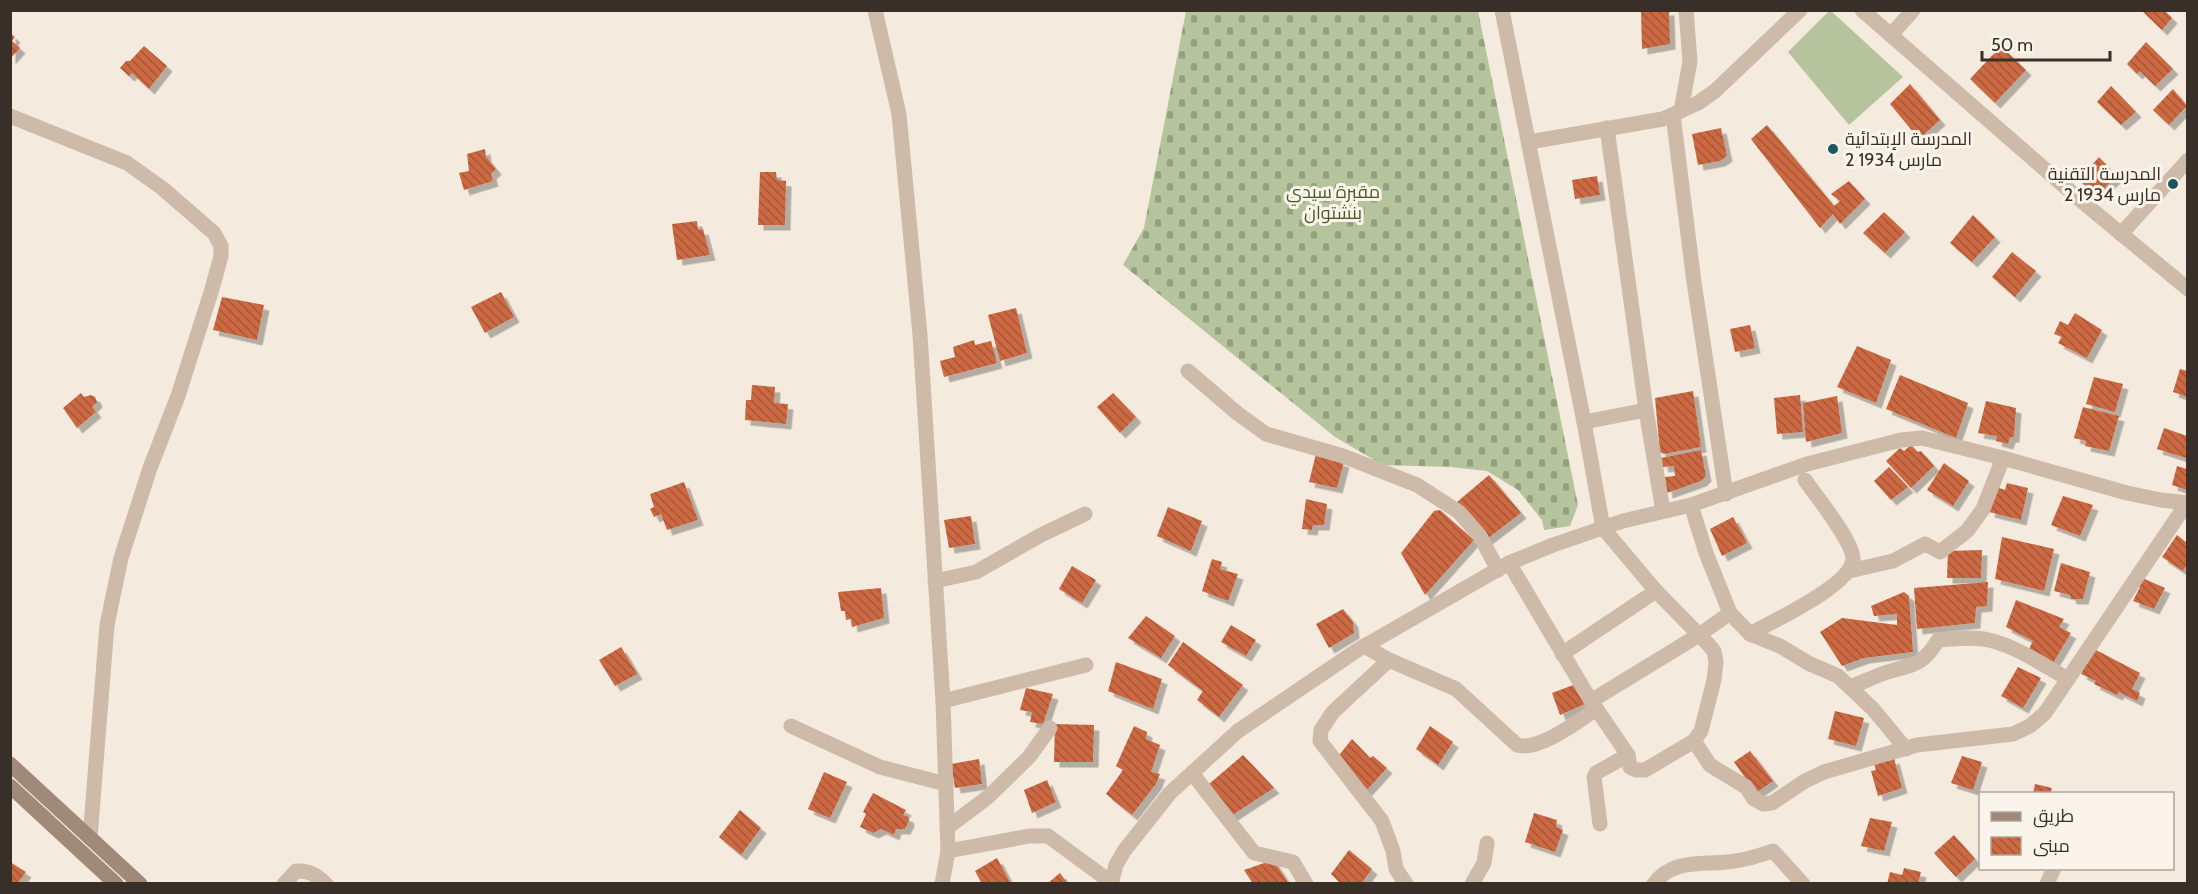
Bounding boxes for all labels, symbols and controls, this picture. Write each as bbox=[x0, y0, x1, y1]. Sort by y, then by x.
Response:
scale bar bbox=[1982, 24, 2110, 62]
text: 50 m bbox=[1991, 34, 2033, 56]
place label: المدرسة الإبتدائية 2 مارس 1934 bbox=[1845, 128, 1972, 171]
marker: المدرسة الإبتدائية 2 مارس 1934 bbox=[1826, 142, 1840, 156]
place label: المدرسة التقنية 2 مارس 1934 bbox=[2048, 163, 2161, 206]
marker: المدرسة التقنية 2 مارس 1934 bbox=[2166, 177, 2180, 191]
park label: مقبرة سيدي بنشتوان bbox=[1286, 181, 1380, 224]
legend bbox=[1979, 792, 2174, 870]
text: طريق bbox=[2033, 805, 2074, 828]
text: مبنى bbox=[2033, 835, 2070, 857]

